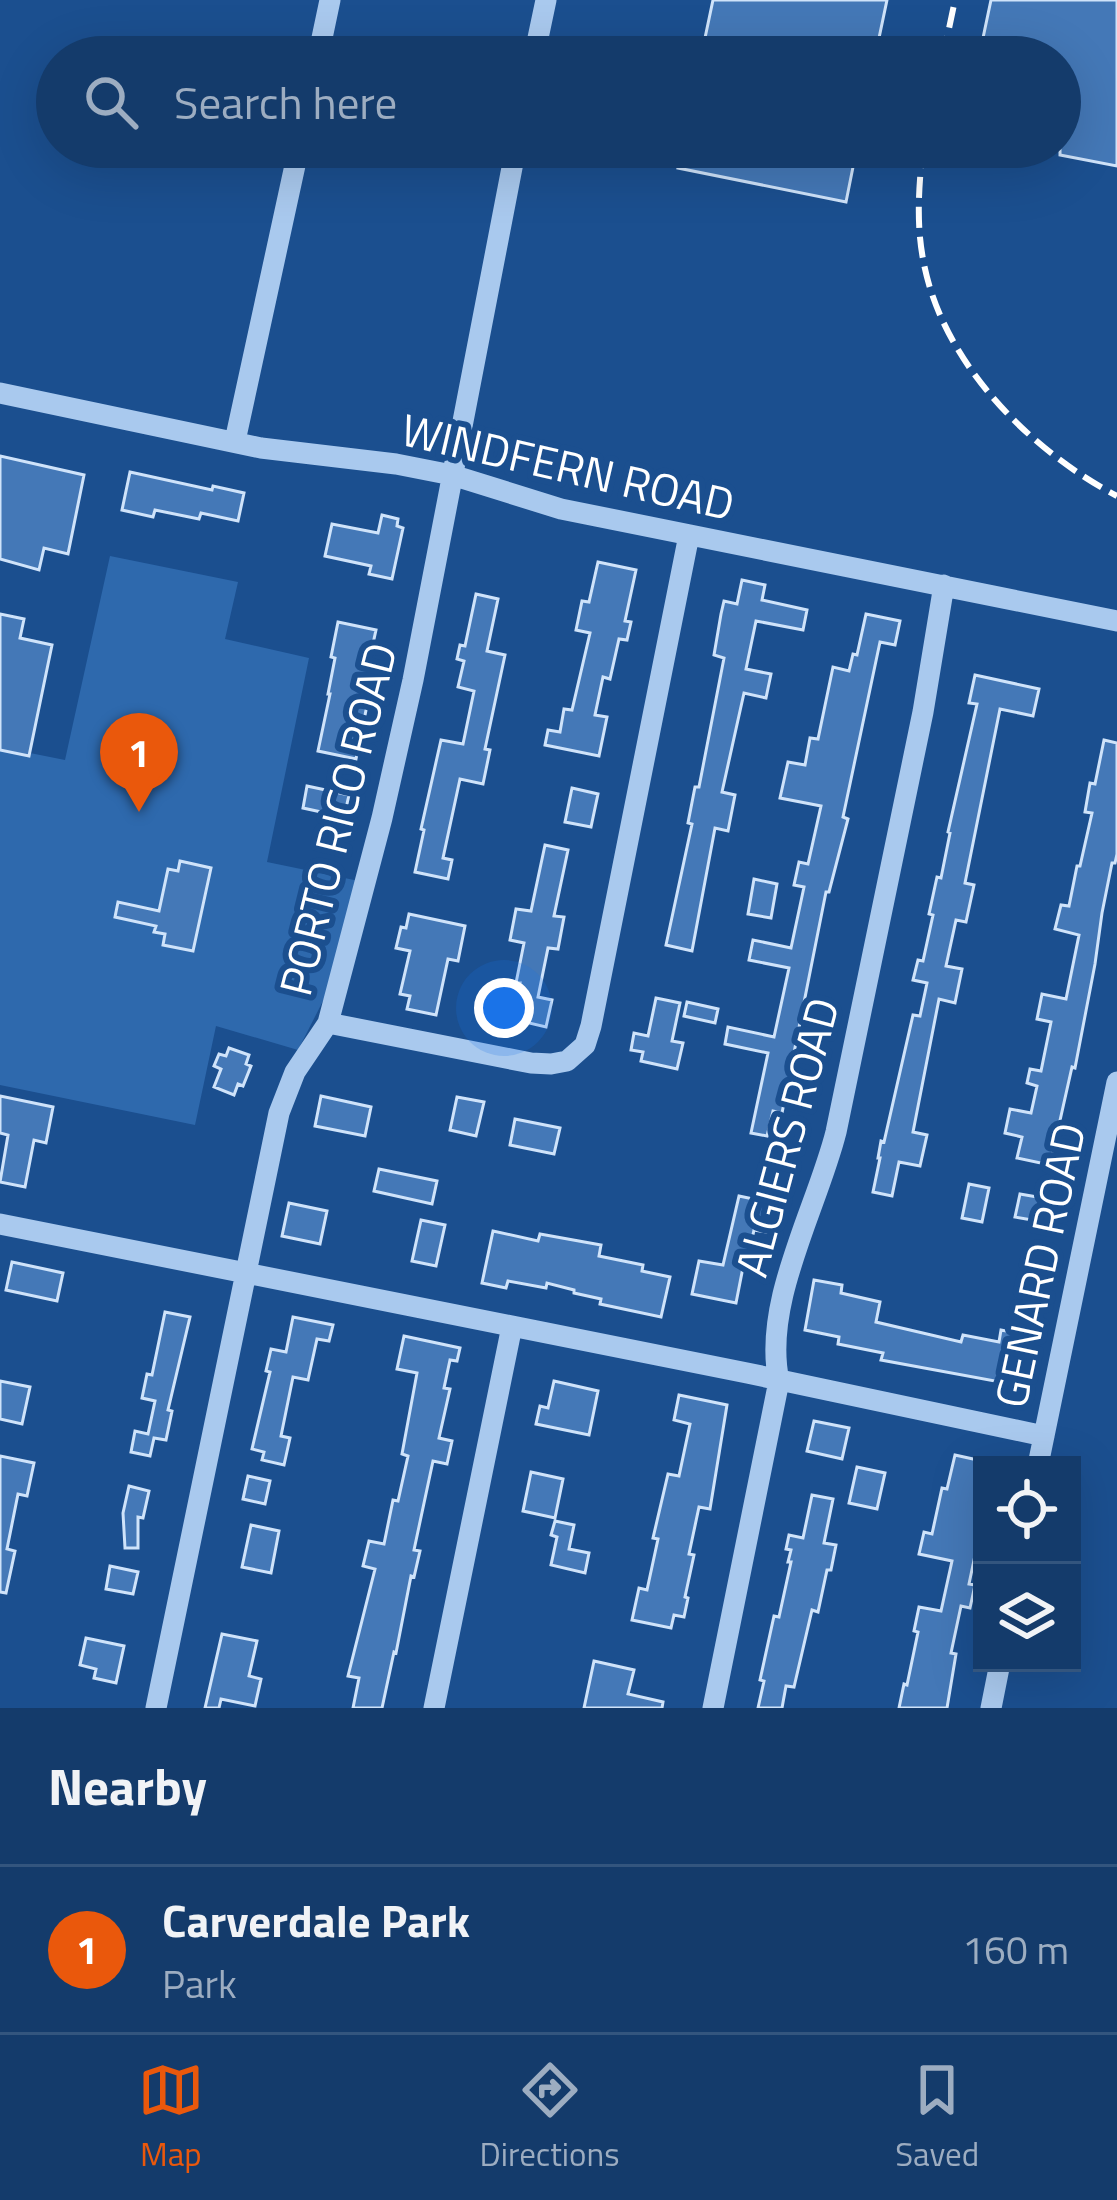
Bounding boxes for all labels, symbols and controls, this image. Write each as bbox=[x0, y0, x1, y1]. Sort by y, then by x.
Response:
search box bbox=[36, 36, 1081, 168]
text: Search here bbox=[174, 68, 397, 136]
icon: search bbox=[78, 69, 144, 135]
street label: WINDFERN ROAD bbox=[395, 395, 741, 537]
street label: PORTO RICO ROAD bbox=[260, 636, 414, 1002]
pin: 1 bbox=[100, 713, 178, 812]
your location bbox=[474, 978, 534, 1038]
street label: ALGIERS ROAD bbox=[716, 990, 856, 1284]
street label: GENARD ROAD bbox=[976, 1116, 1102, 1414]
map controls bbox=[973, 1456, 1081, 1672]
button: locate bbox=[973, 1456, 1081, 1564]
button: layers bbox=[973, 1564, 1081, 1672]
text: Nearby bbox=[48, 1747, 207, 1825]
text: Carverdale Park bbox=[162, 1886, 470, 1954]
text: 1 bbox=[76, 1920, 98, 1979]
text: 160 m bbox=[962, 1920, 1069, 1979]
text: Park bbox=[162, 1954, 237, 2013]
tab: Map bbox=[138, 2057, 204, 2179]
tab: Directions bbox=[480, 2057, 619, 2179]
tab: Saved bbox=[895, 2057, 979, 2179]

